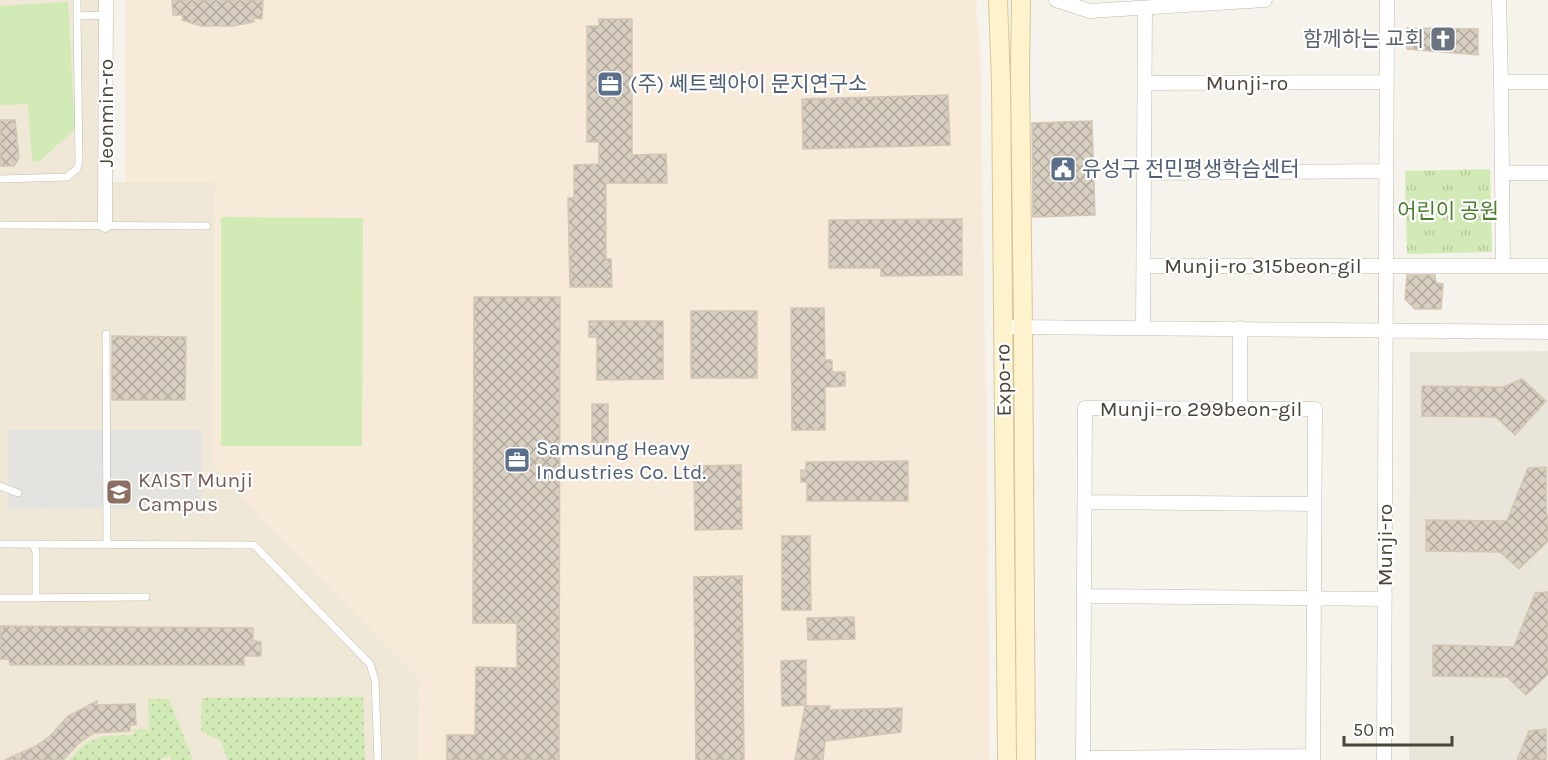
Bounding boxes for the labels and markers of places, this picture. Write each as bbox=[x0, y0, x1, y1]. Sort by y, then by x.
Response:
church icon: 함께하는 교회 bbox=[1428, 24, 1458, 54]
place label: 함께하는 교회 bbox=[1303, 27, 1424, 51]
office icon: (주) 쎄트렉아이 문지연구소 bbox=[595, 69, 625, 99]
place label: (주) 쎄트렉아이 문지연구소 bbox=[630, 72, 867, 96]
public building icon: 유성구 전민평생학습센터 bbox=[1048, 154, 1078, 184]
place label: 유성구 전민평생학습센터 bbox=[1082, 157, 1300, 181]
place label: Samsung Heavy Industries Co. Ltd. bbox=[536, 436, 707, 484]
office icon: Samsung Heavy Industries Co. Ltd. bbox=[502, 445, 532, 475]
place label: KAIST Munji Campus bbox=[138, 468, 253, 516]
school or university icon: KAIST Munji Campus bbox=[104, 477, 134, 507]

